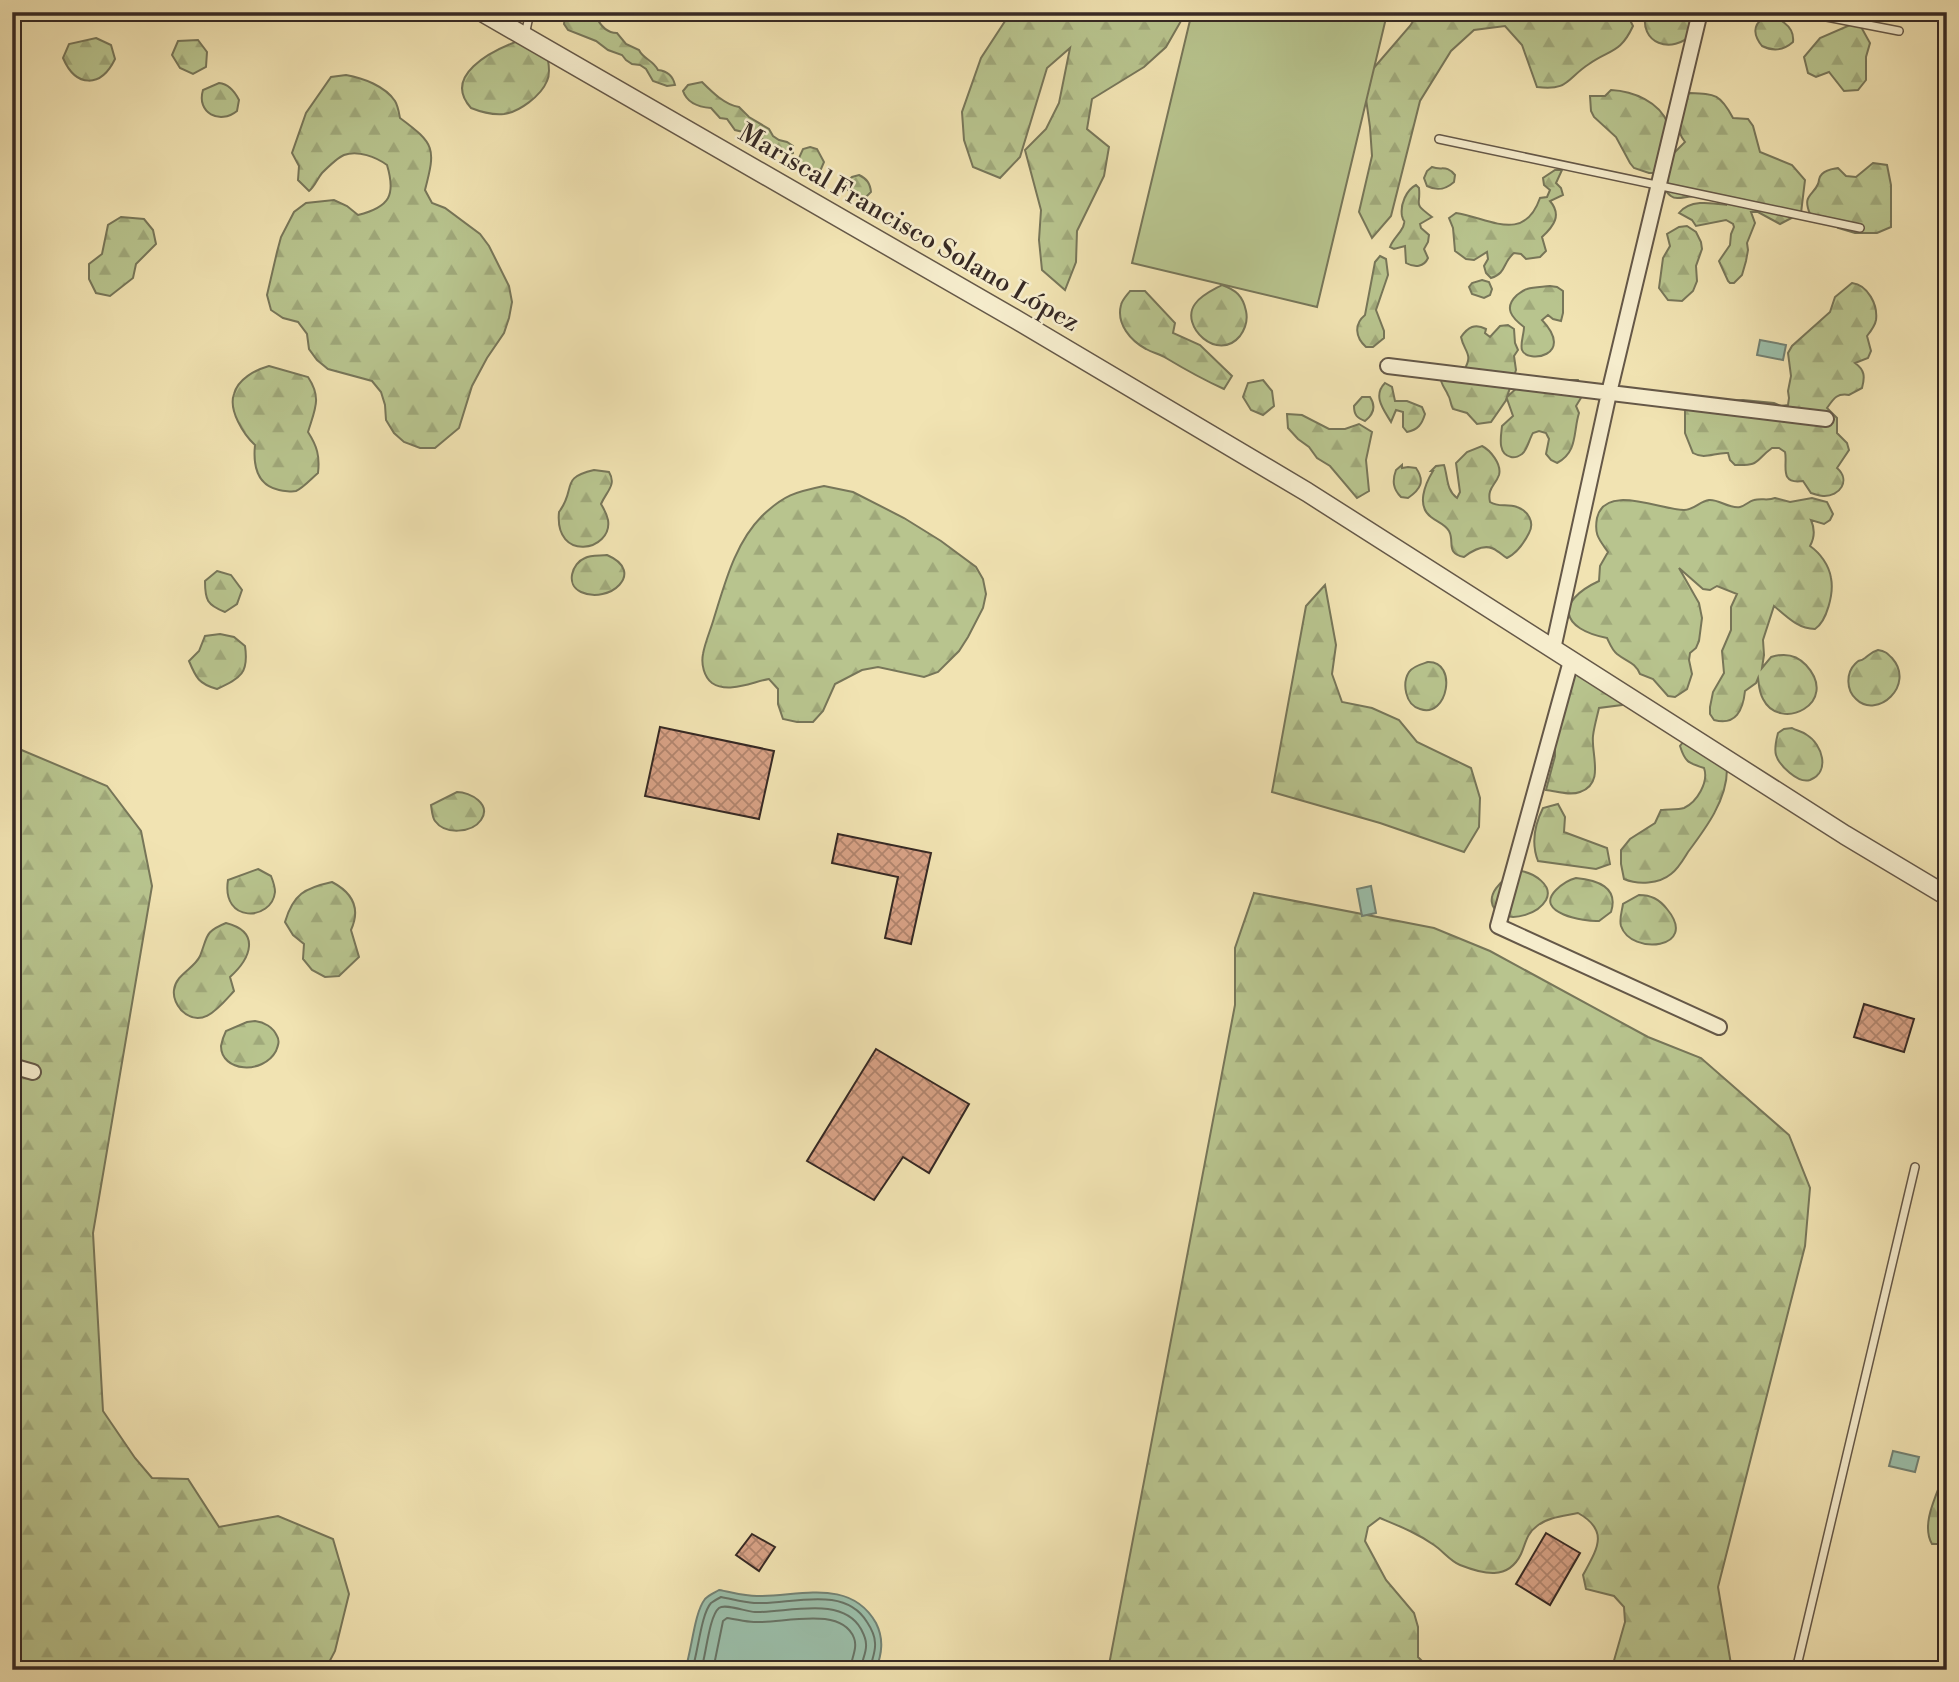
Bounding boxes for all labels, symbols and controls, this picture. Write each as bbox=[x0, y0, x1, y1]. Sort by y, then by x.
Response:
street label: Mariscal Francisco Solano López bbox=[733, 117, 1085, 339]

